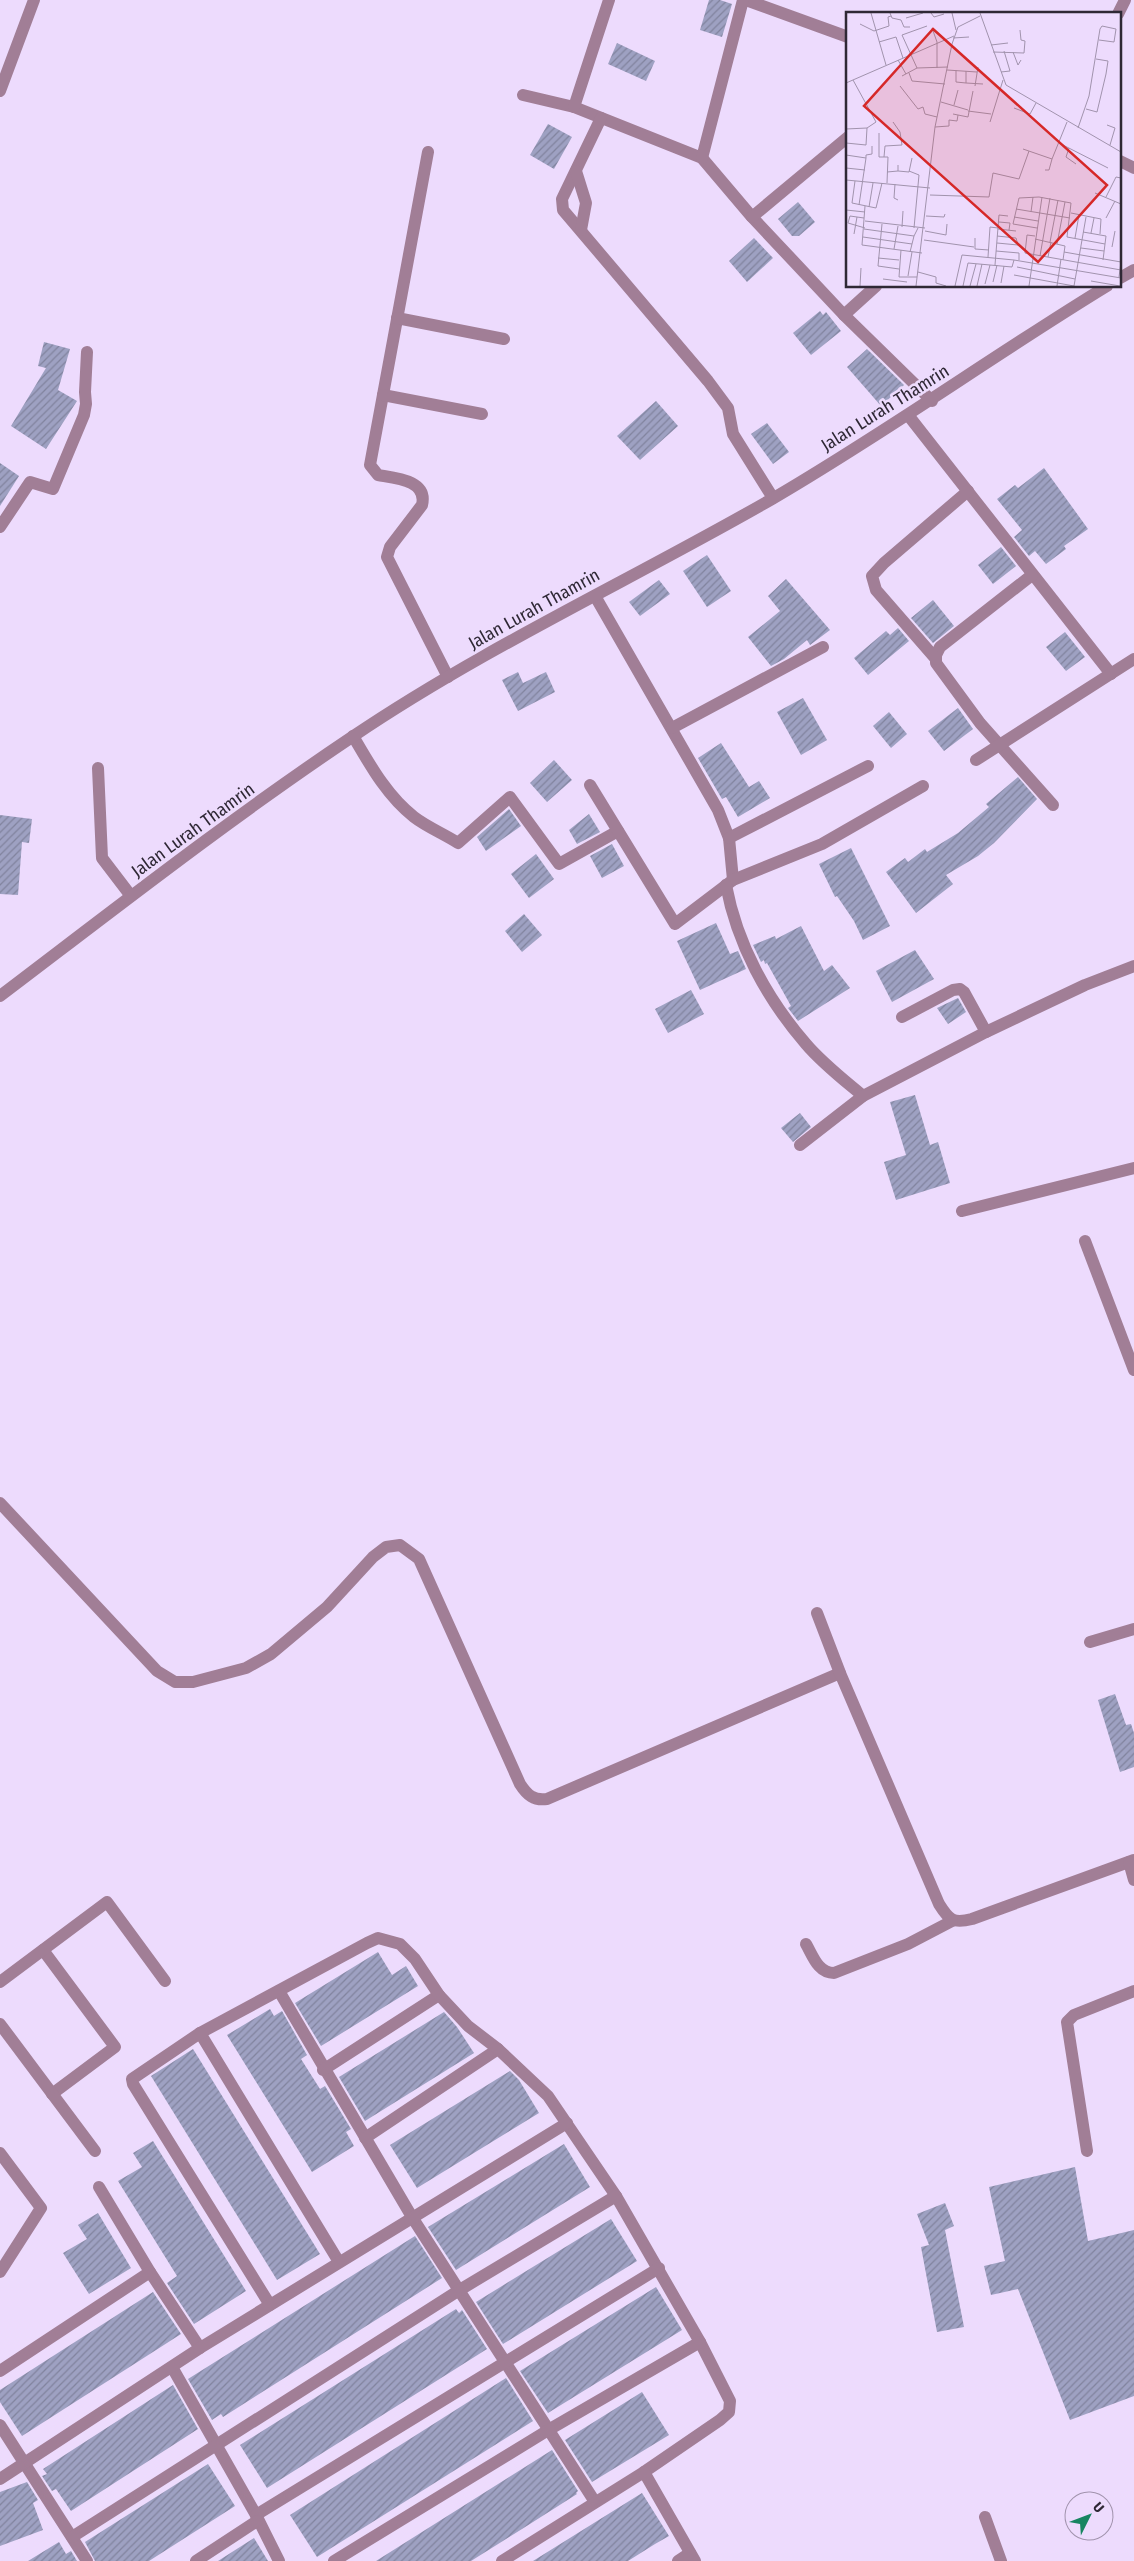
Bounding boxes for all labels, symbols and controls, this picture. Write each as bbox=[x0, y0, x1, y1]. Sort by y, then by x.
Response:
inset map bbox=[846, 12, 1122, 288]
street label: Jalan Lurah Thamrin bbox=[817, 360, 953, 456]
street label: Jalan Lurah Thamrin bbox=[464, 564, 604, 654]
street label: Jalan Lurah Thamrin bbox=[127, 778, 259, 882]
north arrow bbox=[1064, 2491, 1114, 2541]
text: U bbox=[1089, 2499, 1107, 2516]

